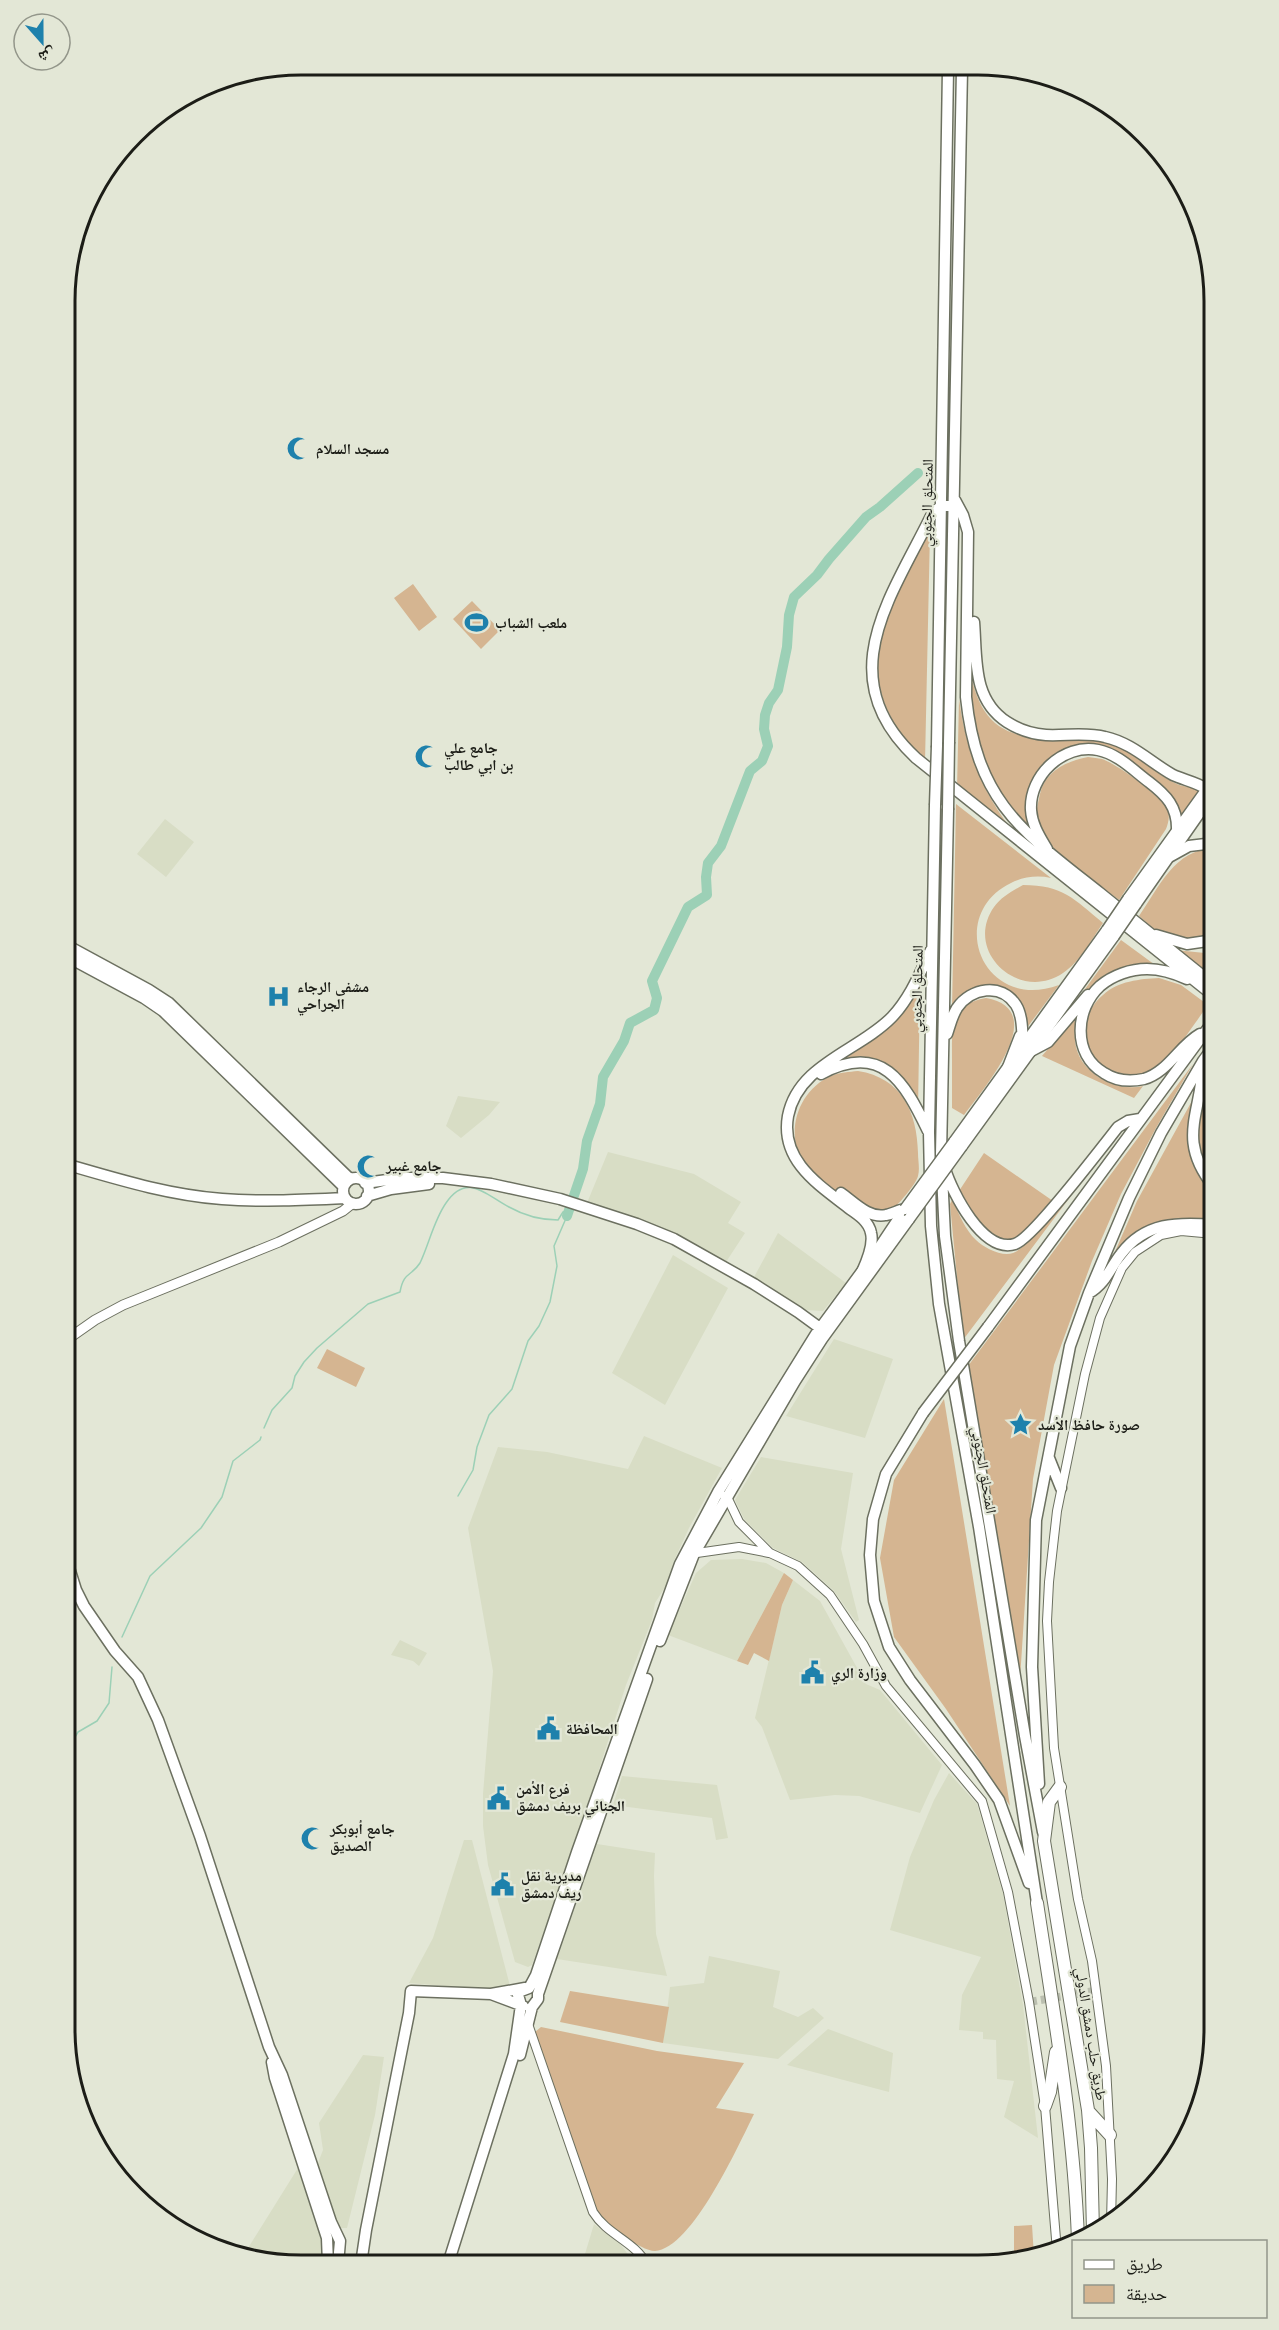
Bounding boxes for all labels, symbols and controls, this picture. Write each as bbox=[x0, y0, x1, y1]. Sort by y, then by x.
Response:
north arrow bbox=[12, 12, 72, 72]
text: ش bbox=[36, 44, 59, 68]
mosque icon: مسجد السلام bbox=[285, 436, 311, 462]
place label: مسجد السلام bbox=[316, 439, 389, 459]
street label: المتحلق الجنوبي bbox=[916, 459, 940, 547]
sports icon: ملعب الشباب bbox=[464, 610, 490, 636]
place label: ملعب الشباب bbox=[495, 613, 567, 632]
place label: جامع علي بن ابي طالب bbox=[444, 738, 513, 777]
mosque icon: جامع علي بن ابي طالب bbox=[413, 744, 439, 770]
street label: المتحلق الجنوبي bbox=[906, 945, 930, 1033]
place label: مشفى الرجاء الجراحي bbox=[297, 977, 369, 1016]
hospital icon: مشفى الرجاء الجراحي bbox=[266, 983, 292, 1009]
mosque icon: جامع غبير bbox=[355, 1153, 381, 1179]
place label: جامع غبير bbox=[385, 1156, 442, 1176]
place icon: صورة حافظ الأسد bbox=[1007, 1412, 1033, 1438]
place label: صورة حافظ الأسد bbox=[1038, 1415, 1140, 1433]
street label: المتحلق الجنوبي bbox=[965, 1425, 1001, 1515]
public building icon: وزارة الري bbox=[800, 1660, 826, 1686]
place label: وزارة الري bbox=[831, 1663, 887, 1685]
public building icon: المحافظة bbox=[535, 1716, 561, 1742]
place label: المحافظة bbox=[566, 1719, 618, 1737]
place label: فرع الأمن الجنائي بريف دمشق bbox=[516, 1779, 625, 1818]
public building icon: فرع الأمن الجنائي بريف دمشق bbox=[485, 1785, 511, 1811]
place label: جامع أبوبكر الصديق bbox=[329, 1819, 395, 1855]
mosque icon: جامع أبوبكر الصديق bbox=[299, 1825, 325, 1851]
place label: مديرية نقل ريف دمشق bbox=[521, 1866, 582, 1902]
public building icon: مديرية نقل ريف دمشق bbox=[490, 1872, 516, 1898]
street label: طريق حلب دمشق الدولي bbox=[1069, 1966, 1111, 2102]
legend bbox=[1072, 2240, 1267, 2318]
text: طريق bbox=[1126, 2252, 1163, 2275]
text: حديقة bbox=[1126, 2282, 1167, 2304]

